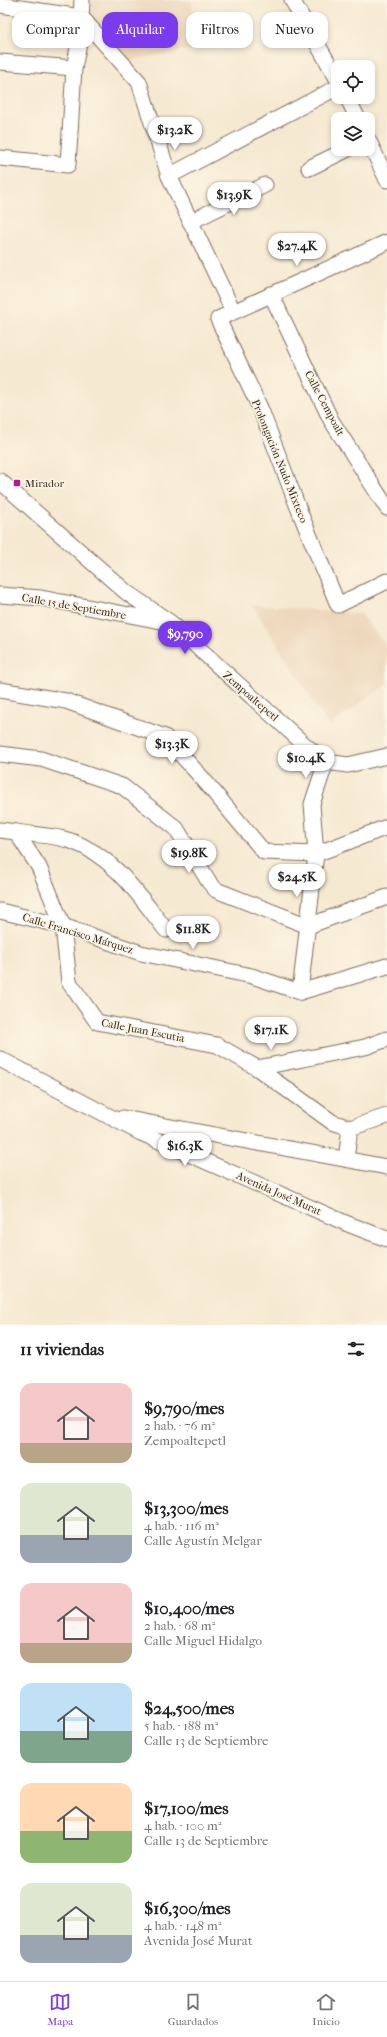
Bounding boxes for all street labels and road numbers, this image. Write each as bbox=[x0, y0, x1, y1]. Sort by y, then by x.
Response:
street label: Calle Cempoalt bbox=[302, 368, 347, 438]
street label: Prolongación Nudo Mixteco bbox=[249, 398, 310, 525]
street label: Calle 15 de Septiembre bbox=[21, 591, 128, 622]
street label: Zempoaltepetl bbox=[220, 669, 281, 724]
street label: Calle Francisco Márquez bbox=[21, 910, 135, 957]
street label: Calle Juan Escutia bbox=[100, 1016, 186, 1045]
street label: Avenida José Murat bbox=[233, 1168, 323, 1218]

